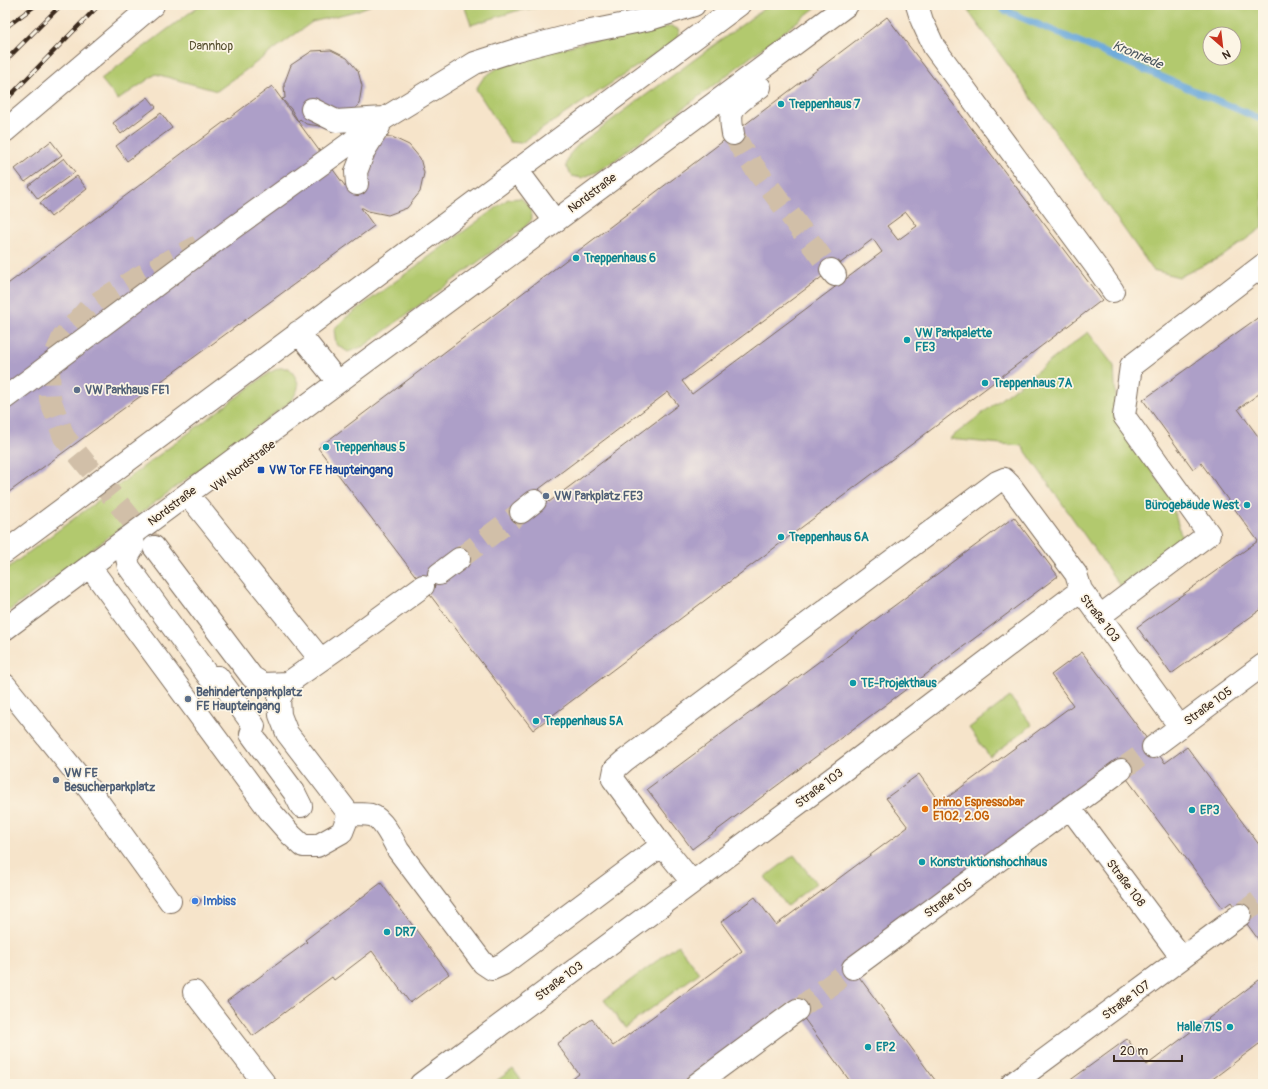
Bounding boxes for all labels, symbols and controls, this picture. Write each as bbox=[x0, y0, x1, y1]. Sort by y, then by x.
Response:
north arrow bbox=[1202, 26, 1242, 66]
water label: Kronriede bbox=[1110, 37, 1166, 73]
park label: Dannhop bbox=[189, 39, 233, 54]
text: N bbox=[1220, 47, 1233, 62]
place label: Treppenhaus 7 bbox=[788, 97, 861, 112]
marker: Treppenhaus 7 bbox=[776, 99, 786, 109]
street label: Nordstraße bbox=[565, 170, 620, 217]
place label: Treppenhaus 6 bbox=[583, 251, 656, 266]
marker: Treppenhaus 6 bbox=[571, 253, 581, 263]
place label: VW Parkpalette FE3 bbox=[915, 326, 993, 355]
marker: VW Parkpalette FE3 bbox=[902, 335, 912, 345]
place label: Treppenhaus 7A bbox=[992, 376, 1072, 391]
marker: Treppenhaus 7A bbox=[980, 378, 990, 388]
place label: VW Parkhaus FE1 bbox=[85, 383, 169, 398]
marker: VW Parkhaus FE1 bbox=[72, 385, 82, 395]
street label: VW Nordstraße bbox=[208, 437, 279, 496]
place label: Treppenhaus 5 bbox=[333, 440, 406, 455]
marker: Treppenhaus 5 bbox=[321, 442, 331, 452]
place label: VW Tor FE Haupteingang bbox=[269, 463, 393, 478]
marker: VW Tor FE Haupteingang bbox=[256, 465, 266, 475]
street label: Nordstraße bbox=[145, 483, 200, 530]
place label: VW Parkplatz FE3 bbox=[554, 489, 643, 504]
marker: VW Parkplatz FE3 bbox=[541, 491, 551, 501]
place label: Bürogebäude West bbox=[1145, 498, 1240, 513]
marker: Bürogebäude West bbox=[1242, 500, 1252, 510]
place label: Treppenhaus 6A bbox=[788, 530, 869, 545]
marker: Treppenhaus 6A bbox=[776, 532, 786, 542]
street label: Straße 103 bbox=[1076, 591, 1123, 645]
place label: TE-Projekthaus bbox=[860, 676, 937, 691]
marker: TE-Projekthaus bbox=[848, 678, 858, 688]
street label: Straße 105 bbox=[1181, 684, 1235, 729]
place label: Behindertenparkplatz FE Haupteingang bbox=[196, 685, 303, 714]
marker: Behindertenparkplatz FE Haupteingang bbox=[183, 694, 193, 704]
place label: Treppenhaus 5A bbox=[543, 714, 624, 729]
marker: Treppenhaus 5A bbox=[531, 716, 541, 726]
street label: Straße 103 bbox=[792, 765, 847, 811]
place label: VW FE Besucherparkplatz bbox=[64, 766, 156, 795]
marker: VW FE Besucherparkplatz bbox=[51, 775, 61, 785]
place label: primo Espressobar E102, 2.OG bbox=[933, 795, 1025, 824]
place label: EP3 bbox=[1200, 803, 1220, 818]
marker: primo Espressobar E102, 2.OG bbox=[920, 804, 930, 814]
marker: EP3 bbox=[1187, 805, 1197, 815]
place label: Konstruktionshochhaus bbox=[930, 855, 1048, 870]
marker: Konstruktionshochhaus bbox=[917, 857, 927, 867]
street label: Straße 108 bbox=[1103, 857, 1148, 910]
street label: Straße 105 bbox=[921, 876, 975, 921]
place label: Imbiss bbox=[203, 894, 236, 909]
marker: Imbiss bbox=[190, 896, 200, 906]
place label: DR7 bbox=[395, 925, 416, 940]
marker: DR7 bbox=[382, 927, 392, 937]
street label: Straße 103 bbox=[532, 958, 587, 1004]
street label: Straße 107 bbox=[1099, 977, 1154, 1023]
place label: Halle 71S bbox=[1177, 1020, 1222, 1035]
marker: Halle 71S bbox=[1225, 1022, 1235, 1032]
scale bar bbox=[1114, 1037, 1182, 1063]
place label: EP2 bbox=[876, 1040, 896, 1055]
marker: EP2 bbox=[863, 1042, 873, 1052]
text: 20 m bbox=[1120, 1044, 1149, 1059]

